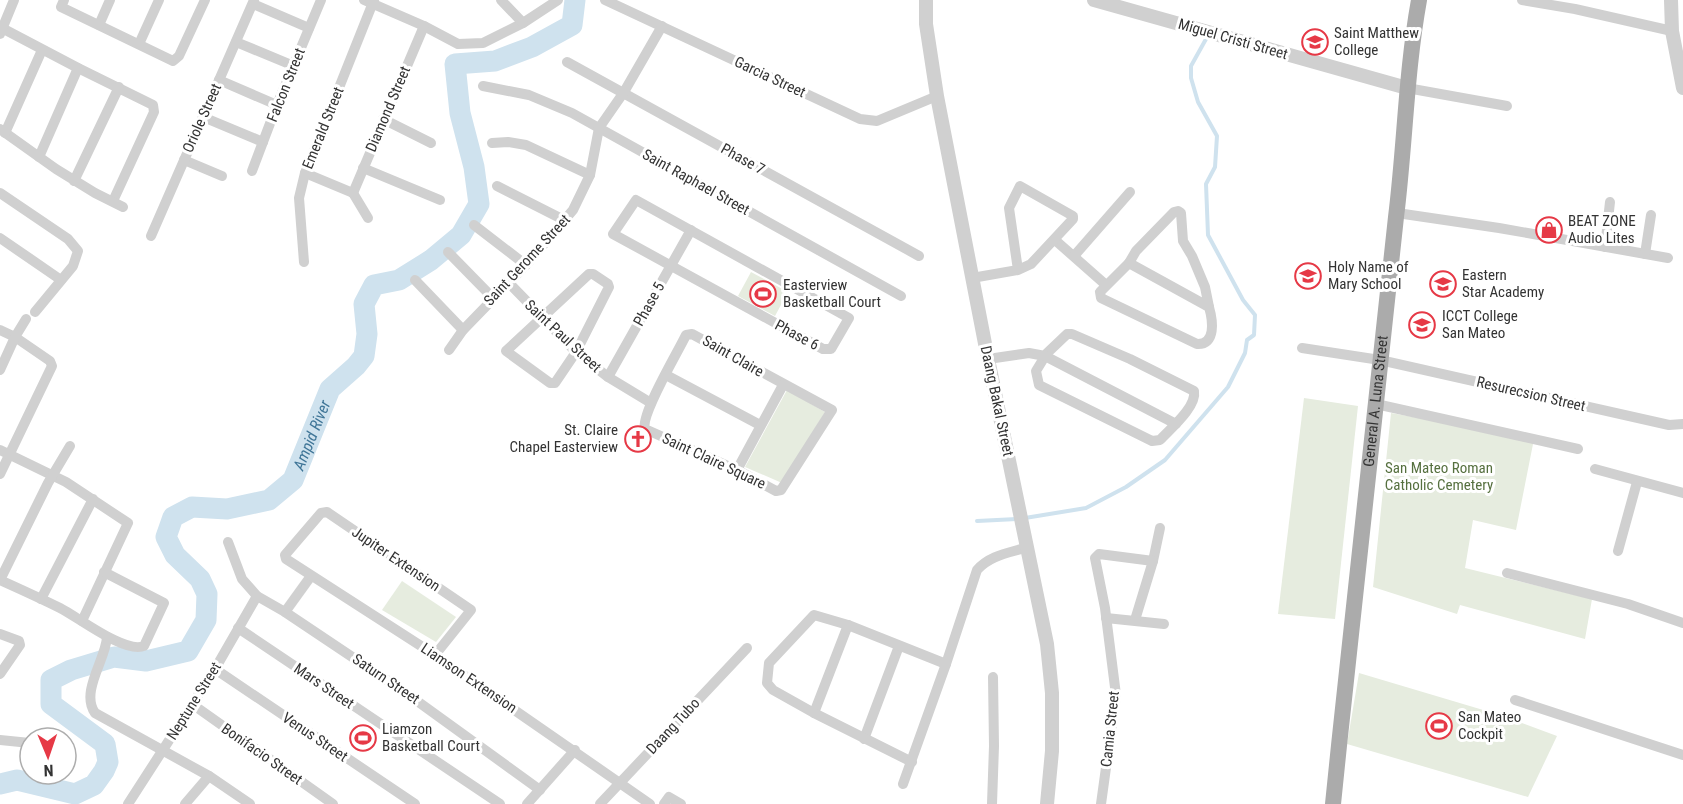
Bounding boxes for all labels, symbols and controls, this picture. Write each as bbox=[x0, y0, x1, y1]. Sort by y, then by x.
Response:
street label: Miguel Cristi Street bbox=[1176, 15, 1290, 63]
place label: Saint Matthew College bbox=[1334, 24, 1419, 59]
school or university icon: Saint Matthew College bbox=[1300, 27, 1330, 57]
street label: Falcon Street bbox=[263, 46, 309, 124]
street label: Garcia Street bbox=[731, 53, 809, 101]
street label: Diamond Street bbox=[362, 63, 414, 155]
street label: Oriole Street bbox=[179, 81, 225, 155]
street label: Emerald Street bbox=[298, 84, 348, 172]
street label: Phase 7 bbox=[718, 140, 768, 178]
street label: Saint Raphael Street bbox=[639, 145, 753, 219]
street label: Saint Gerome Street bbox=[480, 211, 574, 309]
place label: BEAT ZONE Audio Lites bbox=[1568, 212, 1636, 247]
shop icon: BEAT ZONE Audio Lites bbox=[1534, 215, 1564, 245]
place label: Holy Name of Mary School bbox=[1328, 258, 1409, 293]
school or university icon: Holy Name of Mary School bbox=[1293, 261, 1323, 291]
place label: Eastern Star Academy bbox=[1462, 266, 1544, 301]
school or university icon: Eastern Star Academy bbox=[1428, 269, 1458, 299]
place label: Easterview Basketball Court bbox=[783, 276, 881, 311]
street label: Phase 5 bbox=[630, 279, 668, 329]
sports icon: Easterview Basketball Court bbox=[748, 279, 778, 309]
street label: Saint Paul Street bbox=[521, 296, 605, 376]
place label: ICCT College San Mateo bbox=[1442, 307, 1518, 342]
school or university icon: ICCT College San Mateo bbox=[1407, 310, 1437, 340]
street label: Phase 6 bbox=[772, 316, 822, 354]
street label: Saint Claire bbox=[699, 331, 767, 381]
street label: General A. Luna Street bbox=[1359, 335, 1392, 468]
street label: Daang Bakal Street bbox=[977, 344, 1017, 458]
street label: Resurecsion Street bbox=[1475, 373, 1587, 415]
water label: Ampid River bbox=[288, 396, 334, 474]
place label: St. Claire Chapel Easterview bbox=[509, 421, 618, 456]
church icon: St. Claire Chapel Easterview bbox=[623, 424, 653, 454]
street label: Saint Claire Square bbox=[659, 429, 769, 493]
park label: San Mateo Roman Catholic Cemetery bbox=[1385, 459, 1493, 494]
street label: Jupiter Extension bbox=[348, 523, 444, 595]
street label: Liamson Extension bbox=[418, 639, 520, 717]
street label: Saturn Street bbox=[349, 650, 423, 708]
street label: Neptune Street bbox=[163, 659, 225, 743]
street label: Mars Street bbox=[291, 659, 357, 713]
street label: Camia Street bbox=[1097, 690, 1123, 768]
street label: Daang Tubo bbox=[643, 694, 703, 758]
place label: San Mateo Cockpit bbox=[1458, 708, 1521, 743]
street label: Venus Street bbox=[279, 709, 351, 765]
sports icon: San Mateo Cockpit bbox=[1424, 711, 1454, 741]
street label: Bonifacio Street bbox=[218, 719, 306, 789]
place label: Liamzon Basketball Court bbox=[382, 720, 480, 755]
sports icon: Liamzon Basketball Court bbox=[348, 723, 378, 753]
north arrow bbox=[18, 726, 78, 786]
text: N bbox=[43, 761, 54, 780]

